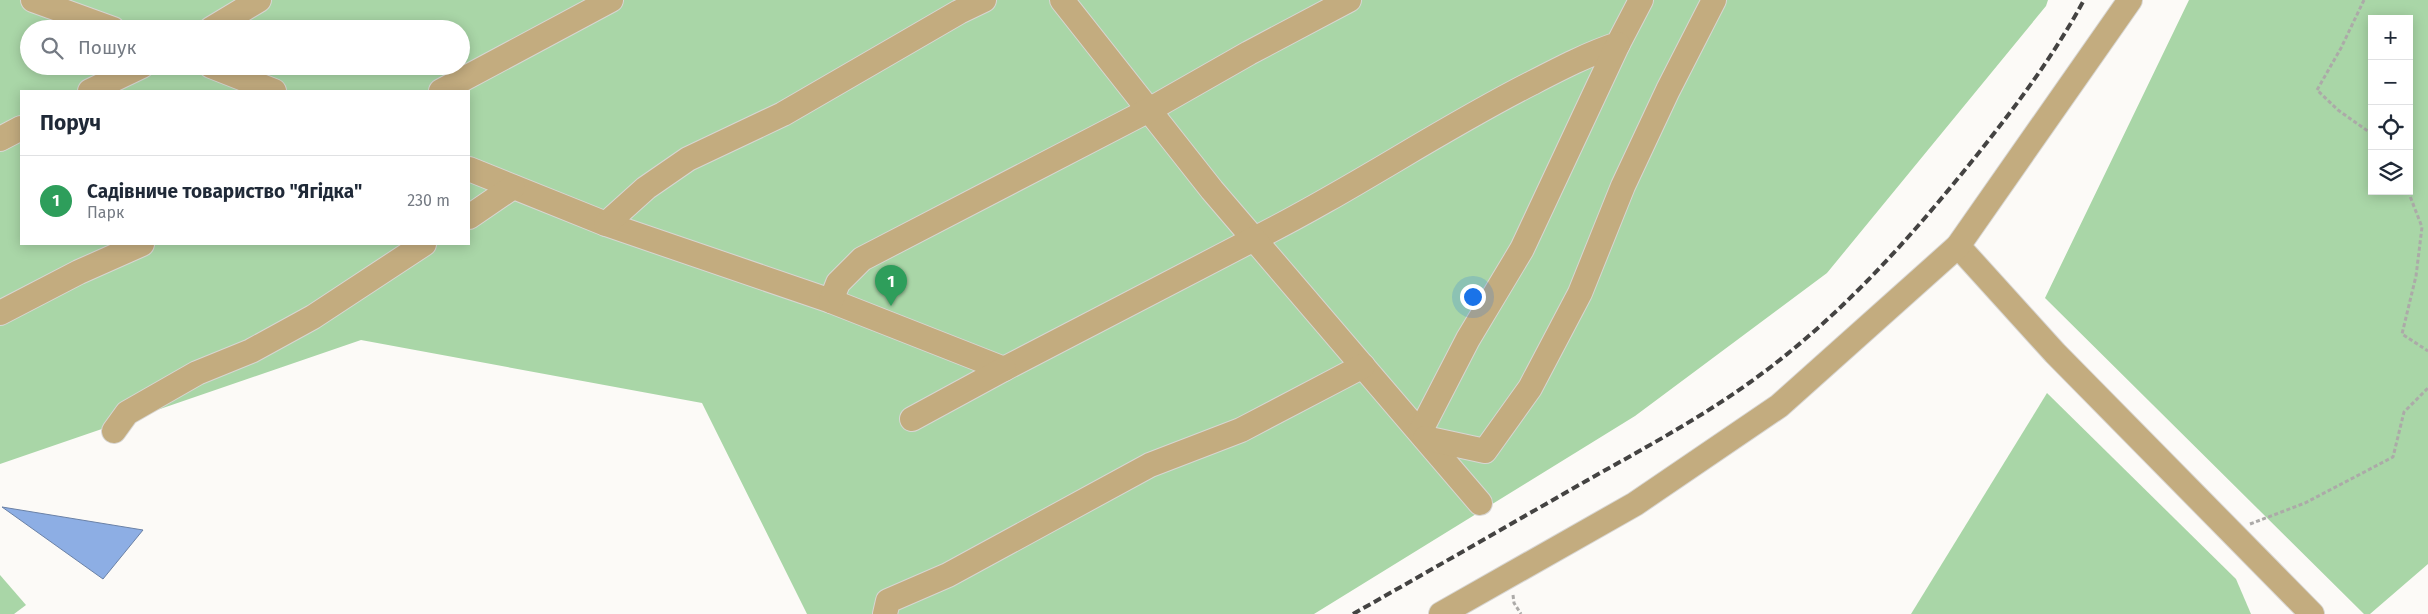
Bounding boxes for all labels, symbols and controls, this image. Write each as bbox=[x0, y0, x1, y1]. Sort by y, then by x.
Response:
map controls bbox=[2368, 15, 2413, 195]
button: + bbox=[2368, 15, 2413, 60]
search box bbox=[20, 20, 470, 75]
icon: search bbox=[38, 34, 66, 62]
text: Пошук bbox=[78, 36, 136, 59]
button: − bbox=[2368, 60, 2413, 105]
button: locate bbox=[2368, 105, 2413, 150]
text: Поруч bbox=[40, 110, 101, 136]
button: layers bbox=[2368, 150, 2413, 195]
text: Садівниче товариство "Ягідка" bbox=[87, 180, 362, 203]
text: 1 bbox=[52, 191, 60, 210]
text: 230 m bbox=[407, 191, 450, 210]
text: Парк bbox=[87, 203, 124, 222]
pin: 1 bbox=[875, 265, 907, 306]
your location bbox=[1460, 284, 1486, 310]

